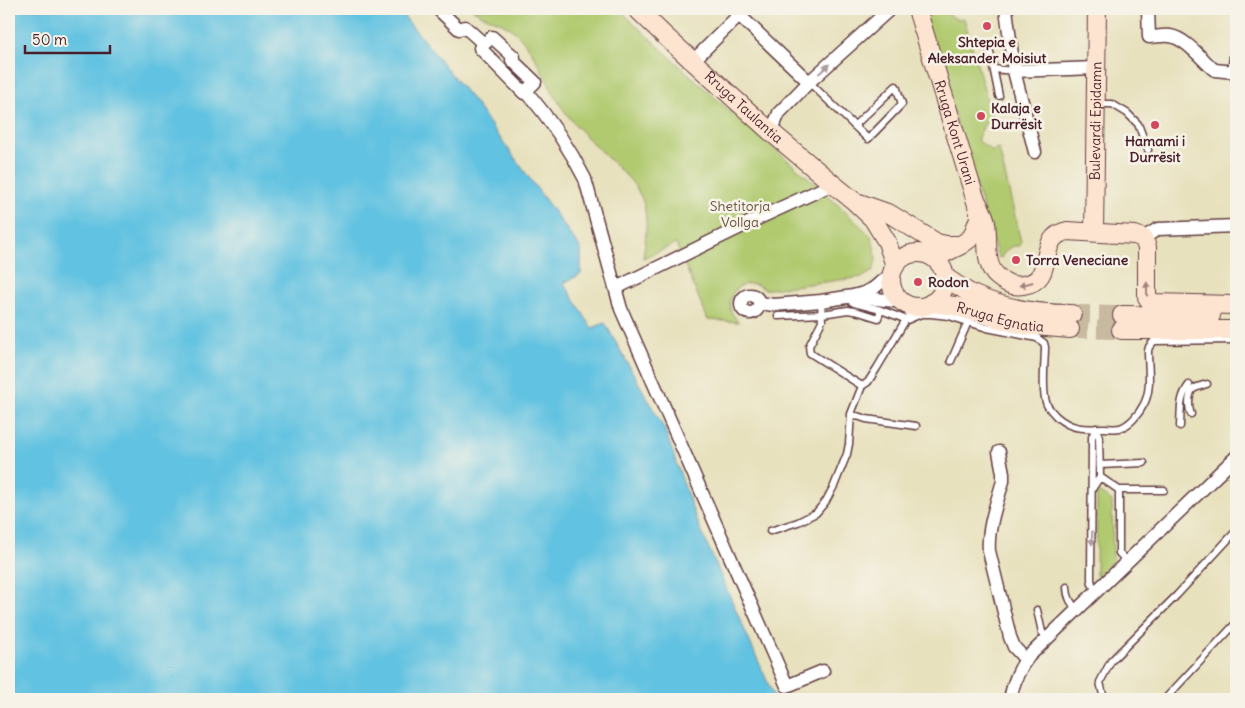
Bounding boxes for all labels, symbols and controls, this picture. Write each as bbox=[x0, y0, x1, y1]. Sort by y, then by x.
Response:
marker: Shtepia e Aleksander Moisiut bbox=[981, 20, 993, 32]
scale bar bbox=[25, 22, 110, 54]
text: 50 m bbox=[32, 30, 67, 49]
place label: Shtepia e Aleksander Moisiut bbox=[928, 33, 1047, 67]
street label: Bulevardi Epidamn bbox=[1086, 61, 1105, 181]
one-way arrow bbox=[817, 63, 829, 75]
street label: Rruga Taulantia bbox=[701, 67, 787, 147]
street label: Rruga Kont Urani bbox=[930, 78, 979, 187]
place label: Kalaja e Durrësit bbox=[991, 99, 1042, 133]
marker: Kalaja e Durrësit bbox=[975, 110, 987, 122]
marker: Hamami i Durrësit bbox=[1149, 119, 1161, 131]
place label: Hamami i Durrësit bbox=[1125, 132, 1185, 166]
park label: Shetitorja Vollga bbox=[710, 197, 770, 231]
place label: Torra Veneciane bbox=[1026, 251, 1129, 269]
marker: Torra Veneciane bbox=[1010, 254, 1022, 266]
place label: Rodon bbox=[928, 273, 969, 291]
marker: Rodon bbox=[912, 276, 924, 288]
one-way arrow bbox=[1018, 280, 1034, 288]
one-way arrow bbox=[1143, 280, 1151, 296]
street label: Rruga Egnatia bbox=[954, 298, 1045, 336]
one-way arrow bbox=[1088, 530, 1096, 546]

